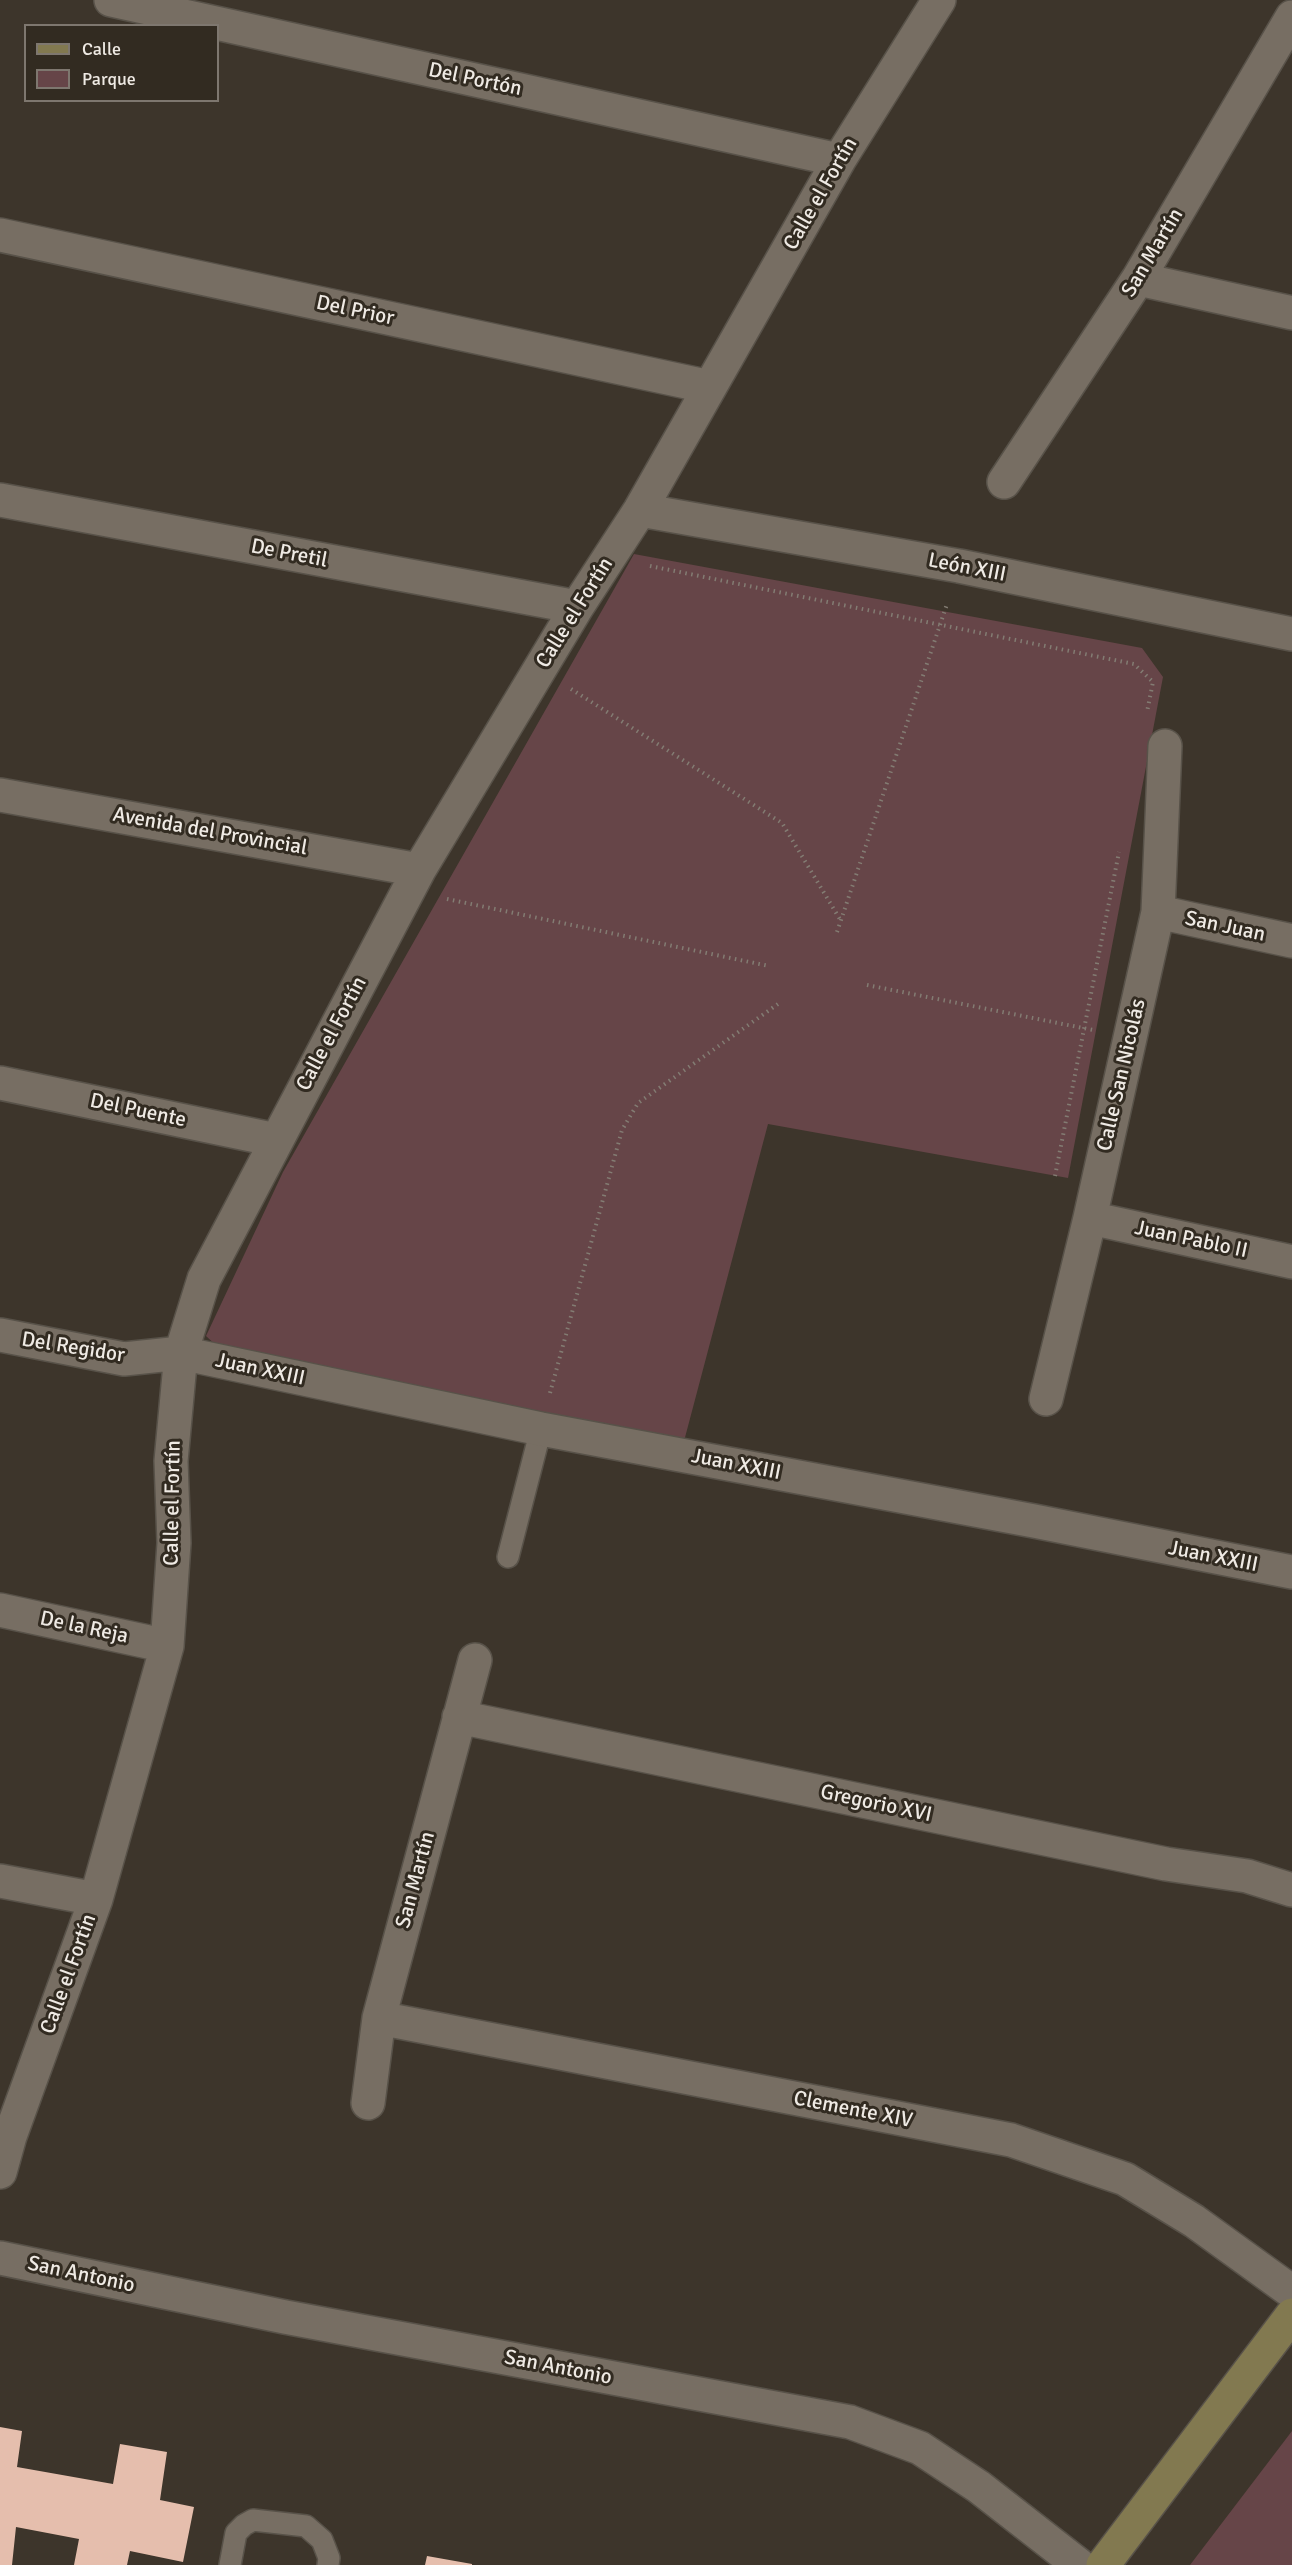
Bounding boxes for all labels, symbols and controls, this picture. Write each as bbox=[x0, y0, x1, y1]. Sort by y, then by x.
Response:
legend bbox=[24, 24, 219, 102]
text: Calle bbox=[82, 38, 121, 60]
street label: Del Portón bbox=[426, 58, 524, 102]
text: Parque bbox=[82, 68, 136, 90]
street label: Calle el Fortín bbox=[779, 133, 863, 255]
street label: San Martín bbox=[1117, 204, 1189, 302]
street label: Del Prior bbox=[314, 290, 396, 332]
street label: De Pretil bbox=[249, 534, 329, 574]
street label: León XIII bbox=[926, 548, 1008, 588]
street label: Calle el Fortín bbox=[531, 553, 619, 673]
street label: Avenida del Provincial bbox=[111, 802, 309, 862]
street label: San Juan bbox=[1183, 906, 1267, 948]
street label: Calle el Fortín bbox=[291, 973, 373, 1095]
street label: Calle San Nicolás bbox=[1092, 997, 1152, 1153]
street label: Del Puente bbox=[88, 1089, 188, 1133]
street label: Juan Pablo II bbox=[1132, 1216, 1250, 1264]
street label: Del Regidor bbox=[20, 1327, 126, 1369]
street label: Juan XXIII bbox=[213, 1348, 307, 1392]
street label: Calle el Fortín bbox=[159, 1440, 187, 1566]
street label: Juan XXIII bbox=[689, 1444, 783, 1486]
street label: Juan XXIII bbox=[1166, 1536, 1260, 1578]
street label: De la Reja bbox=[38, 1606, 130, 1650]
street label: Gregorio XVI bbox=[818, 1780, 934, 1828]
street label: San Martín bbox=[391, 1829, 441, 1931]
street label: Calle el Fortín bbox=[36, 1911, 102, 2037]
street label: Clemente XIV bbox=[791, 2086, 915, 2134]
street label: San Antonio bbox=[25, 2251, 137, 2299]
street label: San Antonio bbox=[502, 2345, 614, 2391]

